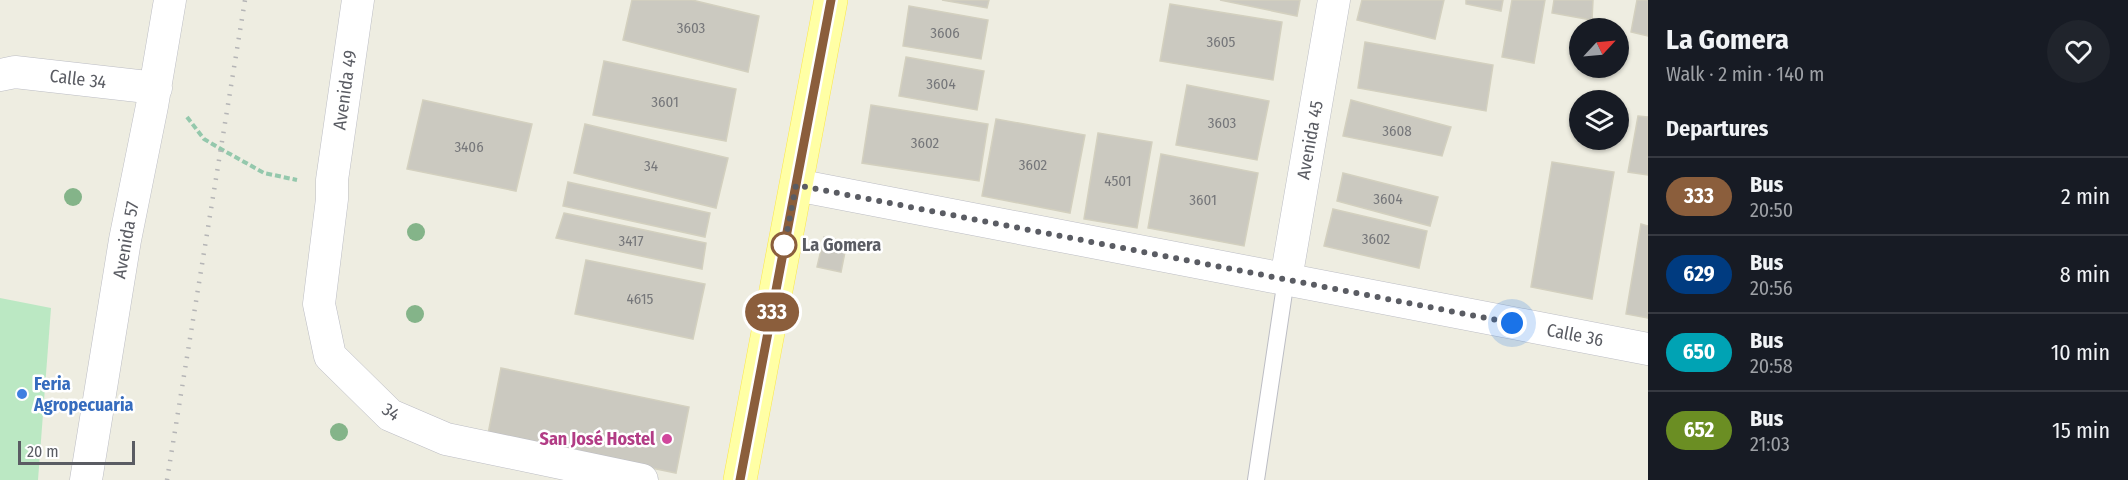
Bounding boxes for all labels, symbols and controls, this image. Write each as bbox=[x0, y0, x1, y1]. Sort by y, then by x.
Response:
north arrow bbox=[1569, 18, 1629, 78]
map controls bbox=[1569, 18, 1629, 150]
house number: 3603 bbox=[677, 19, 706, 37]
button: heart bbox=[2047, 20, 2110, 83]
text: La Gomera bbox=[1666, 23, 1789, 56]
house number: 3606 bbox=[930, 24, 960, 42]
house number: 3605 bbox=[1207, 33, 1236, 51]
street label: Avenida 49 bbox=[329, 49, 361, 131]
text: Walk · 2 min · 140 m bbox=[1666, 62, 1824, 86]
street label: Calle 34 bbox=[48, 65, 108, 93]
house number: 3604 bbox=[926, 75, 956, 93]
button: layers bbox=[1569, 90, 1629, 150]
house number: 3601 bbox=[651, 93, 679, 111]
street label: Avenida 45 bbox=[1292, 99, 1328, 181]
house number: 3603 bbox=[1208, 114, 1237, 132]
text: Departures bbox=[1666, 115, 1768, 142]
house number: 3608 bbox=[1382, 122, 1412, 140]
house number: 3602 bbox=[911, 134, 940, 152]
house number: 3406 bbox=[454, 138, 484, 156]
house number: 3602 bbox=[1019, 156, 1048, 174]
house number: 34 bbox=[644, 157, 658, 175]
text: Bus bbox=[1750, 171, 1783, 198]
house number: 4501 bbox=[1104, 172, 1132, 190]
text: 333 bbox=[1684, 183, 1714, 209]
text: 2 min bbox=[2061, 183, 2110, 210]
house number: 3604 bbox=[1373, 190, 1403, 208]
house number: 3601 bbox=[1189, 191, 1217, 209]
text: 20:50 bbox=[1750, 198, 1793, 222]
street label: Avenida 57 bbox=[108, 200, 144, 280]
house number: 3602 bbox=[1362, 230, 1391, 248]
house number: 3417 bbox=[618, 232, 644, 250]
marker: La Gomera bbox=[771, 232, 797, 258]
place label: La Gomera bbox=[802, 234, 881, 256]
text: Bus bbox=[1750, 249, 1783, 276]
text: 629 bbox=[1683, 261, 1715, 287]
text: 8 min bbox=[2060, 261, 2110, 288]
text: 20:56 bbox=[1750, 276, 1793, 300]
house number: 4615 bbox=[627, 290, 653, 308]
line badge: 333 bbox=[738, 292, 806, 332]
text: 333 bbox=[757, 299, 787, 325]
your location bbox=[1497, 308, 1527, 338]
street label: Calle 36 bbox=[1545, 319, 1605, 351]
text: Bus bbox=[1750, 327, 1783, 354]
text: 650 bbox=[1683, 339, 1715, 365]
text: 10 min bbox=[2051, 339, 2110, 366]
text: 20:58 bbox=[1750, 354, 1793, 378]
place label: Feria Agropecuaria bbox=[33, 373, 134, 416]
marker: Feria Agropecuaria bbox=[15, 387, 29, 401]
street label: 34 bbox=[378, 398, 404, 426]
text: Bus bbox=[1750, 405, 1783, 432]
text: 652 bbox=[1684, 417, 1714, 443]
text: 15 min bbox=[2052, 417, 2110, 444]
place label: San José Hostel bbox=[540, 428, 655, 450]
marker: San José Hostel bbox=[660, 432, 674, 446]
text: 21:03 bbox=[1750, 432, 1790, 456]
scale bar bbox=[18, 438, 135, 466]
text: 20 m bbox=[27, 442, 58, 461]

